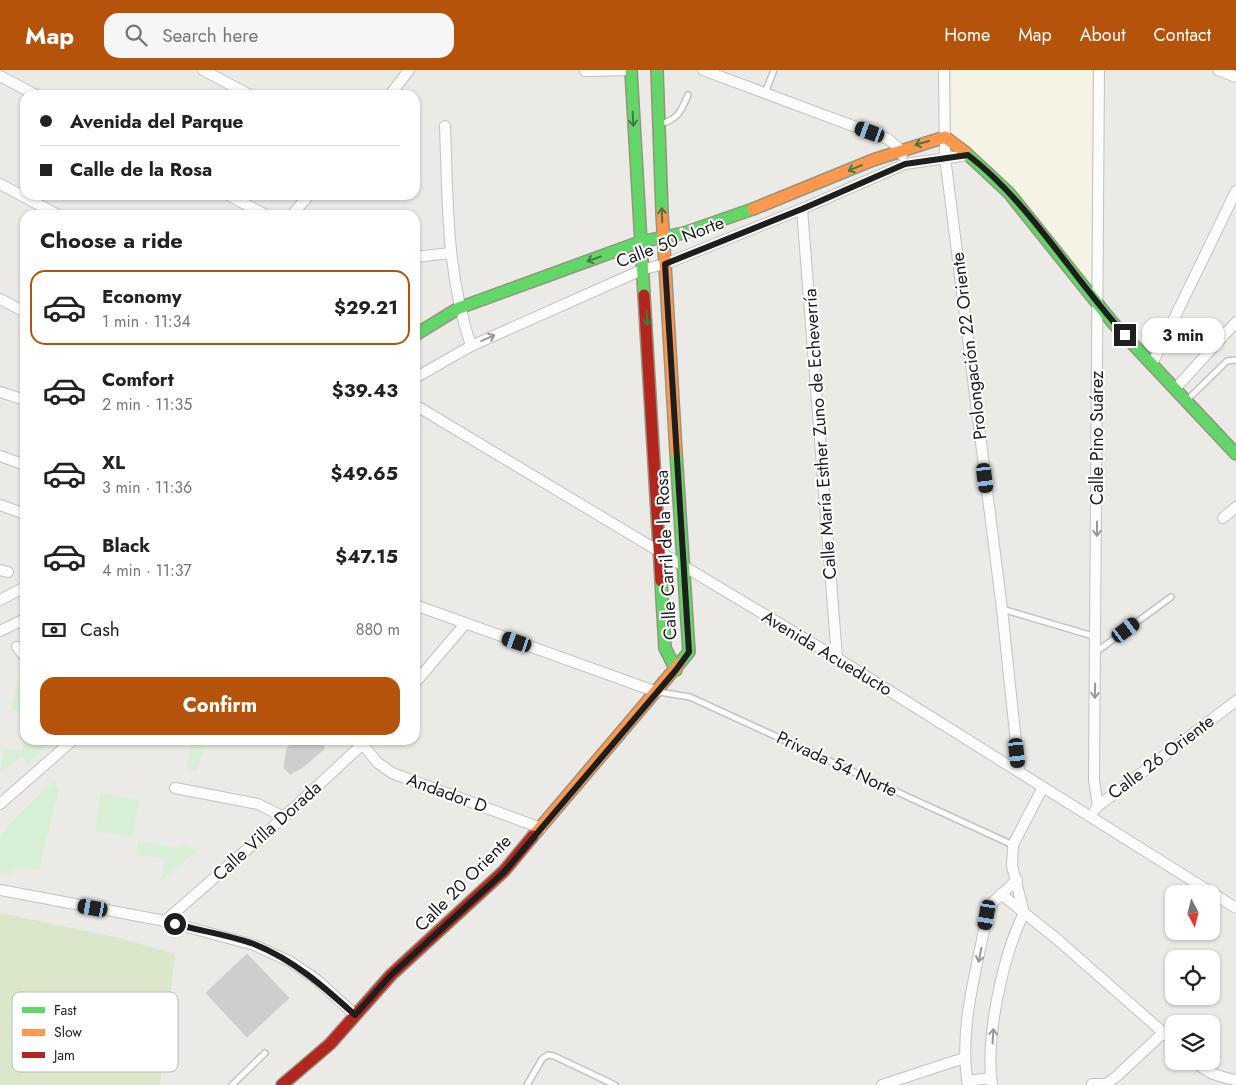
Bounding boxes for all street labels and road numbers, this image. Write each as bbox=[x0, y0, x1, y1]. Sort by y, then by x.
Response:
street label: Calle 50 Norte bbox=[612, 209, 728, 275]
street label: Prolongación 22 Oriente bbox=[945, 251, 993, 441]
street label: Calle María Esther Zuno de Echeverría bbox=[797, 288, 843, 580]
street label: Calle Pino Suárez bbox=[1084, 370, 1110, 505]
street label: Calle Carril de la Rosa bbox=[649, 469, 683, 641]
street label: Avenida Acueducto bbox=[757, 604, 897, 702]
street label: Calle 26 Oriente bbox=[1102, 708, 1220, 806]
street label: Privada 54 Norte bbox=[772, 725, 902, 803]
street label: Andador D bbox=[403, 766, 491, 820]
street label: Calle Villa Dorada bbox=[207, 775, 327, 887]
street label: Calle 20 Oriente bbox=[409, 829, 517, 937]

